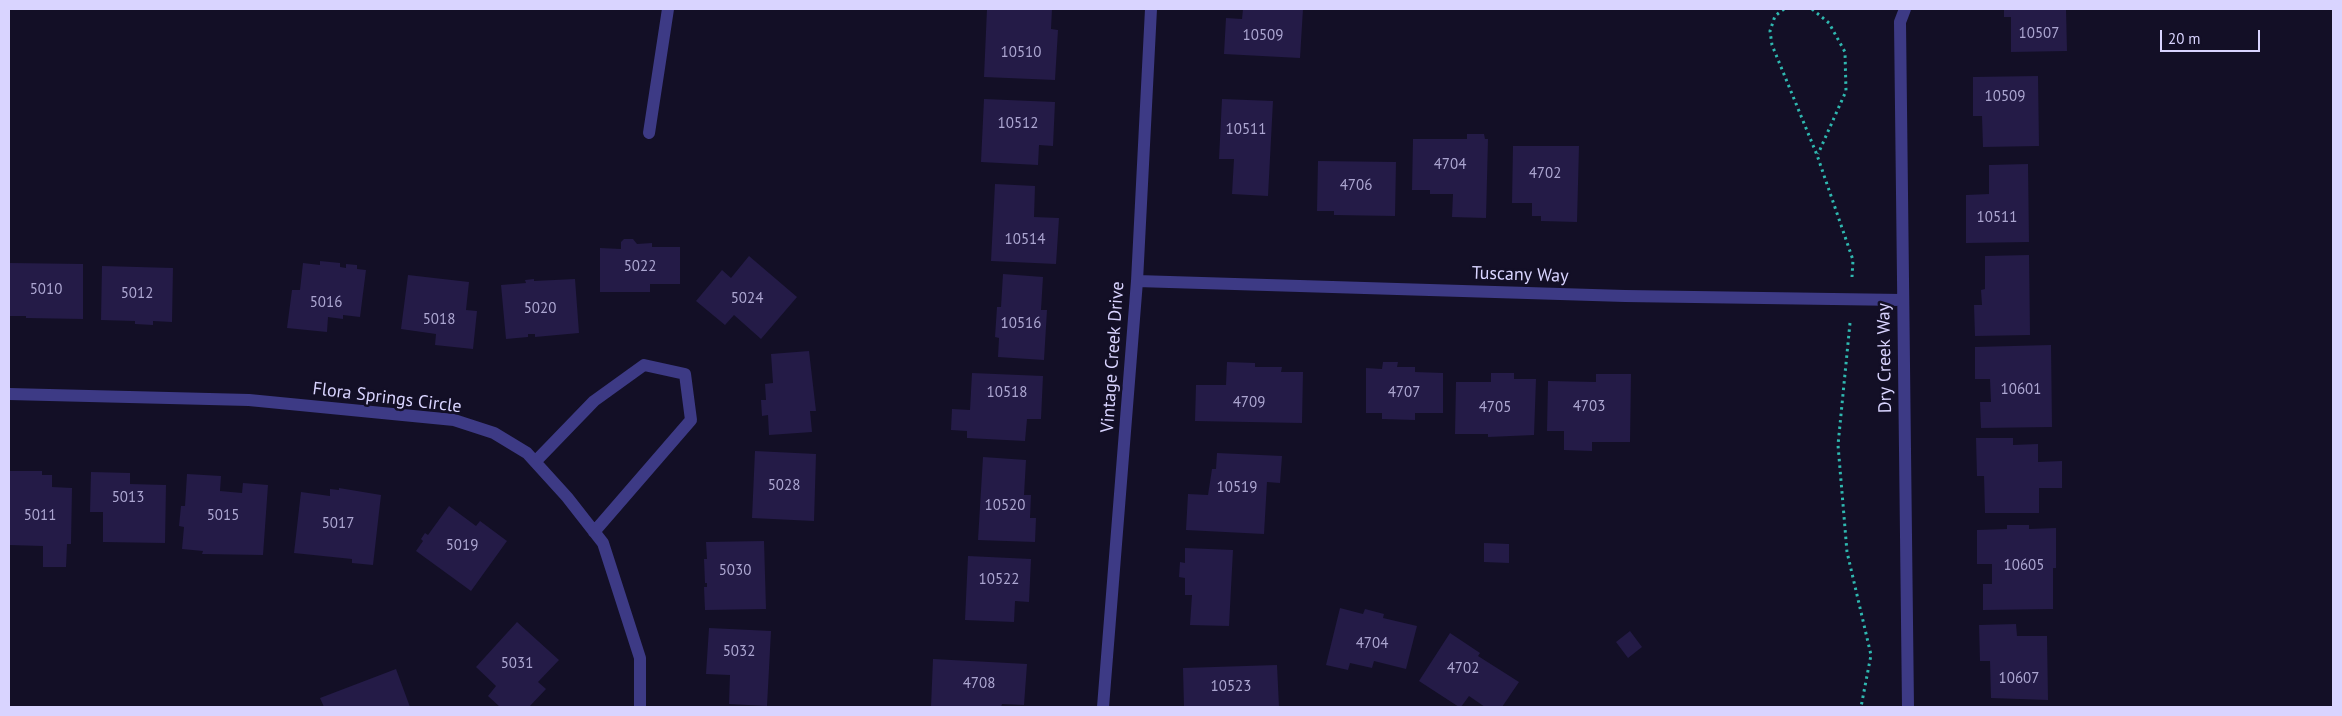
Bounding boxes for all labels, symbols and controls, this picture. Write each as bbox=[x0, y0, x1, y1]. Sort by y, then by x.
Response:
scale bar bbox=[2162, 20, 2262, 52]
house number: 10507 bbox=[2019, 25, 2059, 43]
house number: 10509 bbox=[1243, 27, 1283, 45]
text: 20 m bbox=[2168, 29, 2201, 48]
house number: 10510 bbox=[1001, 44, 1041, 62]
house number: 10509 bbox=[1985, 88, 2025, 106]
house number: 10512 bbox=[998, 115, 1038, 133]
house number: 10511 bbox=[1226, 121, 1266, 139]
house number: 4704 bbox=[1434, 156, 1466, 174]
house number: 4702 bbox=[1529, 165, 1561, 183]
house number: 4706 bbox=[1340, 177, 1372, 195]
house number: 10511 bbox=[1977, 209, 2017, 227]
house number: 10514 bbox=[1005, 231, 1045, 249]
house number: 5022 bbox=[624, 258, 656, 276]
street label: Tuscany Way bbox=[1471, 263, 1569, 287]
house number: 5010 bbox=[30, 281, 62, 299]
street label: Vintage Creek Drive bbox=[1097, 281, 1129, 433]
house number: 5012 bbox=[121, 285, 153, 303]
house number: 5024 bbox=[731, 290, 763, 308]
house number: 5016 bbox=[310, 294, 342, 312]
house number: 5020 bbox=[524, 300, 556, 318]
street label: Dry Creek Way bbox=[1873, 303, 1897, 413]
house number: 5018 bbox=[423, 311, 455, 329]
house number: 10516 bbox=[1001, 315, 1041, 333]
street label: Flora Springs Circle bbox=[311, 378, 463, 418]
house number: 10601 bbox=[2001, 381, 2041, 399]
house number: 10518 bbox=[987, 384, 1027, 402]
house number: 4707 bbox=[1388, 384, 1420, 402]
house number: 4709 bbox=[1233, 394, 1265, 412]
house number: 4703 bbox=[1573, 398, 1605, 416]
house number: 4705 bbox=[1479, 399, 1511, 417]
house number: 5028 bbox=[768, 477, 800, 495]
house number: 10519 bbox=[1217, 479, 1257, 497]
house number: 5013 bbox=[112, 489, 144, 507]
house number: 10520 bbox=[985, 497, 1025, 515]
house number: 5011 bbox=[24, 507, 56, 525]
house number: 5015 bbox=[207, 507, 239, 525]
house number: 5017 bbox=[322, 515, 354, 533]
house number: 5019 bbox=[446, 537, 478, 555]
house number: 10605 bbox=[2004, 557, 2044, 575]
house number: 5030 bbox=[719, 562, 751, 580]
house number: 10522 bbox=[979, 571, 1019, 589]
house number: 4704 bbox=[1356, 635, 1388, 653]
house number: 5032 bbox=[723, 643, 755, 661]
house number: 5031 bbox=[501, 655, 533, 673]
house number: 4702 bbox=[1447, 660, 1479, 678]
house number: 10607 bbox=[1999, 670, 2039, 688]
house number: 4708 bbox=[963, 675, 995, 693]
house number: 10523 bbox=[1211, 678, 1251, 696]

